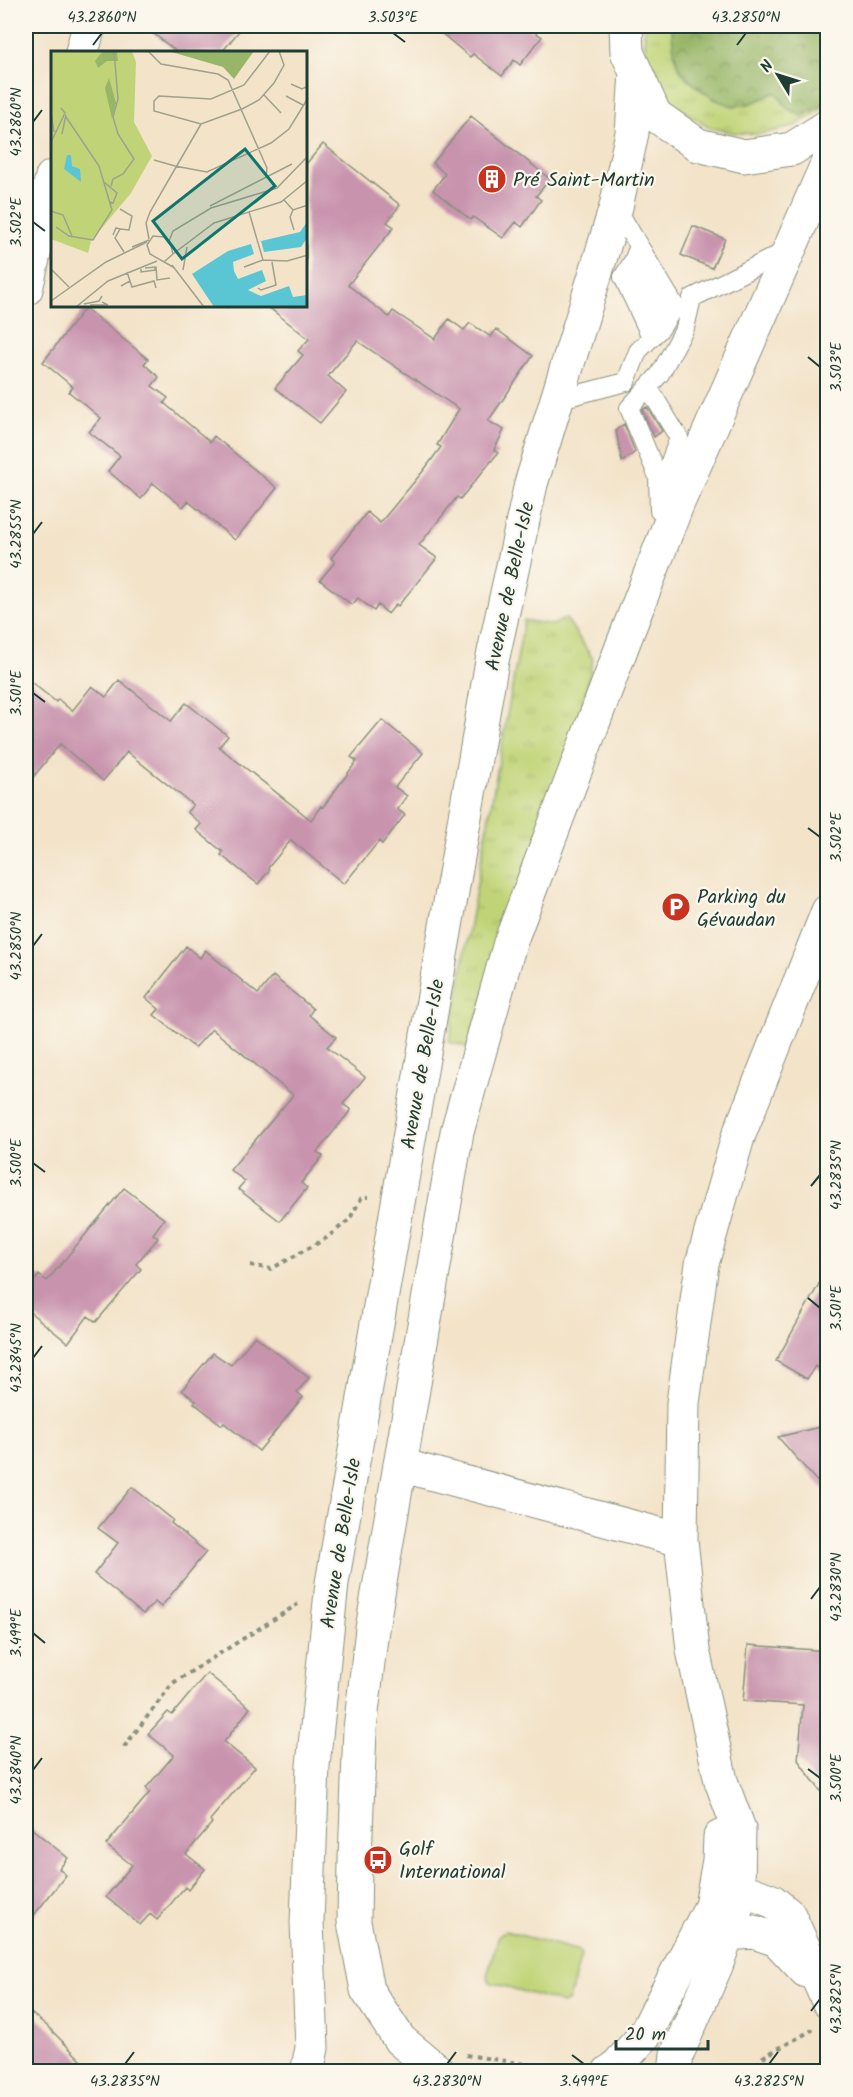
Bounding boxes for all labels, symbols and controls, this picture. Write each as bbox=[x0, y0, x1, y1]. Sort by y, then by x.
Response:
text: 43.2860°N bbox=[67, 6, 137, 30]
text: 3.503°E bbox=[368, 6, 419, 30]
text: 43.2850°N bbox=[712, 6, 780, 30]
north arrow bbox=[748, 45, 808, 105]
inset map bbox=[51, 51, 308, 308]
text: N bbox=[754, 55, 780, 78]
text: 43.2860°N bbox=[5, 87, 29, 157]
building icon: Pré Saint-Martin bbox=[476, 163, 508, 195]
place label: Pré Saint-Martin bbox=[513, 165, 655, 197]
text: 3.502°E bbox=[5, 196, 29, 247]
text: 3.503°E bbox=[825, 341, 849, 392]
text: 43.2855°N bbox=[5, 499, 29, 569]
street label: Avenue de Belle-Isle bbox=[477, 499, 545, 674]
text: 3.501°E bbox=[5, 669, 29, 716]
text: 3.502°E bbox=[825, 811, 849, 862]
place label: Parking du Gévaudan bbox=[697, 882, 786, 937]
parking icon: Parking du Gévaudan bbox=[660, 891, 692, 923]
text: 43.2850°N bbox=[5, 912, 29, 980]
street label: Avenue de Belle-Isle bbox=[393, 977, 455, 1152]
text: 3.500°E bbox=[5, 1137, 29, 1188]
text: 43.2835°N bbox=[825, 1140, 849, 1210]
text: 3.501°E bbox=[825, 1284, 849, 1331]
text: 43.2845°N bbox=[5, 1323, 29, 1393]
street label: Avenue de Belle-Isle bbox=[313, 1456, 371, 1631]
text: 43.2830°N bbox=[825, 1552, 849, 1622]
text: 3.499°E bbox=[5, 1607, 29, 1657]
text: 43.2840°N bbox=[5, 1735, 29, 1805]
text: 3.500°E bbox=[825, 1752, 849, 1803]
place label: Golf International bbox=[399, 1834, 506, 1889]
bus stop icon: Golf International bbox=[362, 1844, 394, 1876]
text: 43.2825°N bbox=[825, 1964, 849, 2034]
scale bar bbox=[616, 2013, 708, 2051]
text: 20 m bbox=[625, 2021, 666, 2050]
text: 43.2835°N bbox=[90, 2070, 160, 2094]
text: 43.2830°N bbox=[412, 2070, 482, 2094]
text: 3.499°E bbox=[560, 2070, 610, 2094]
text: 43.2825°N bbox=[734, 2070, 804, 2094]

